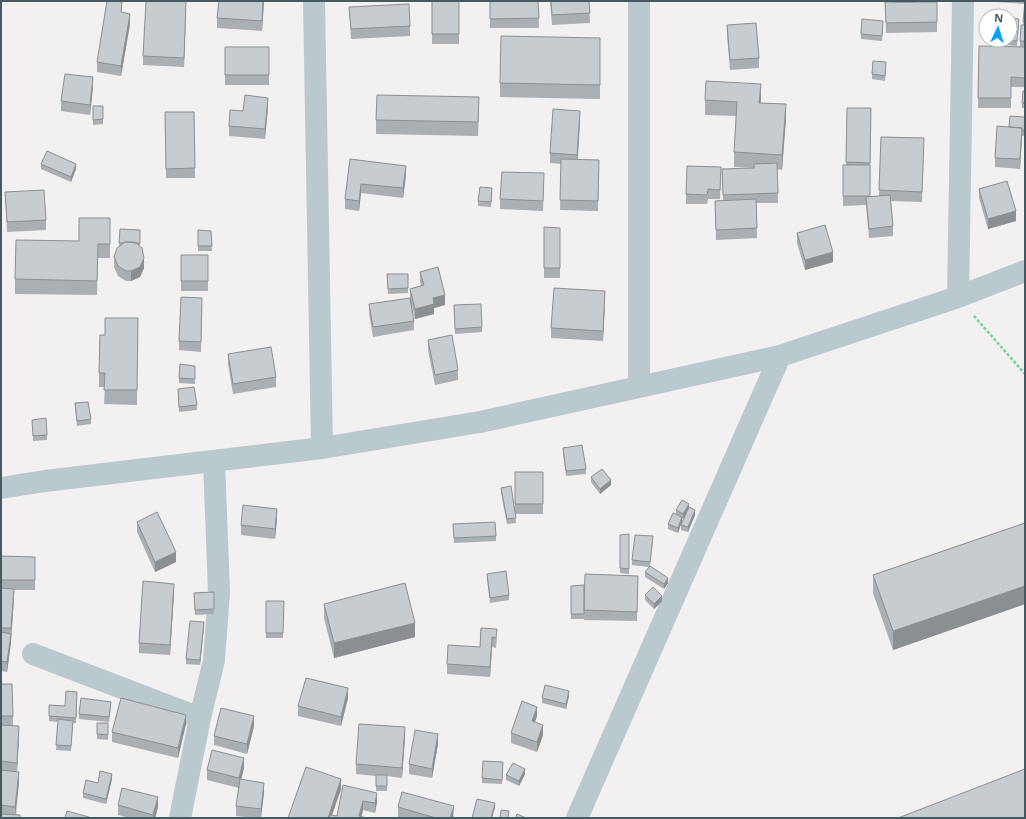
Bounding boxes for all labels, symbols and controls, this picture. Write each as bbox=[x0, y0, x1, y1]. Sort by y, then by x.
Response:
north arrow bbox=[978, 8, 1018, 48]
text: N bbox=[994, 10, 1004, 25]

